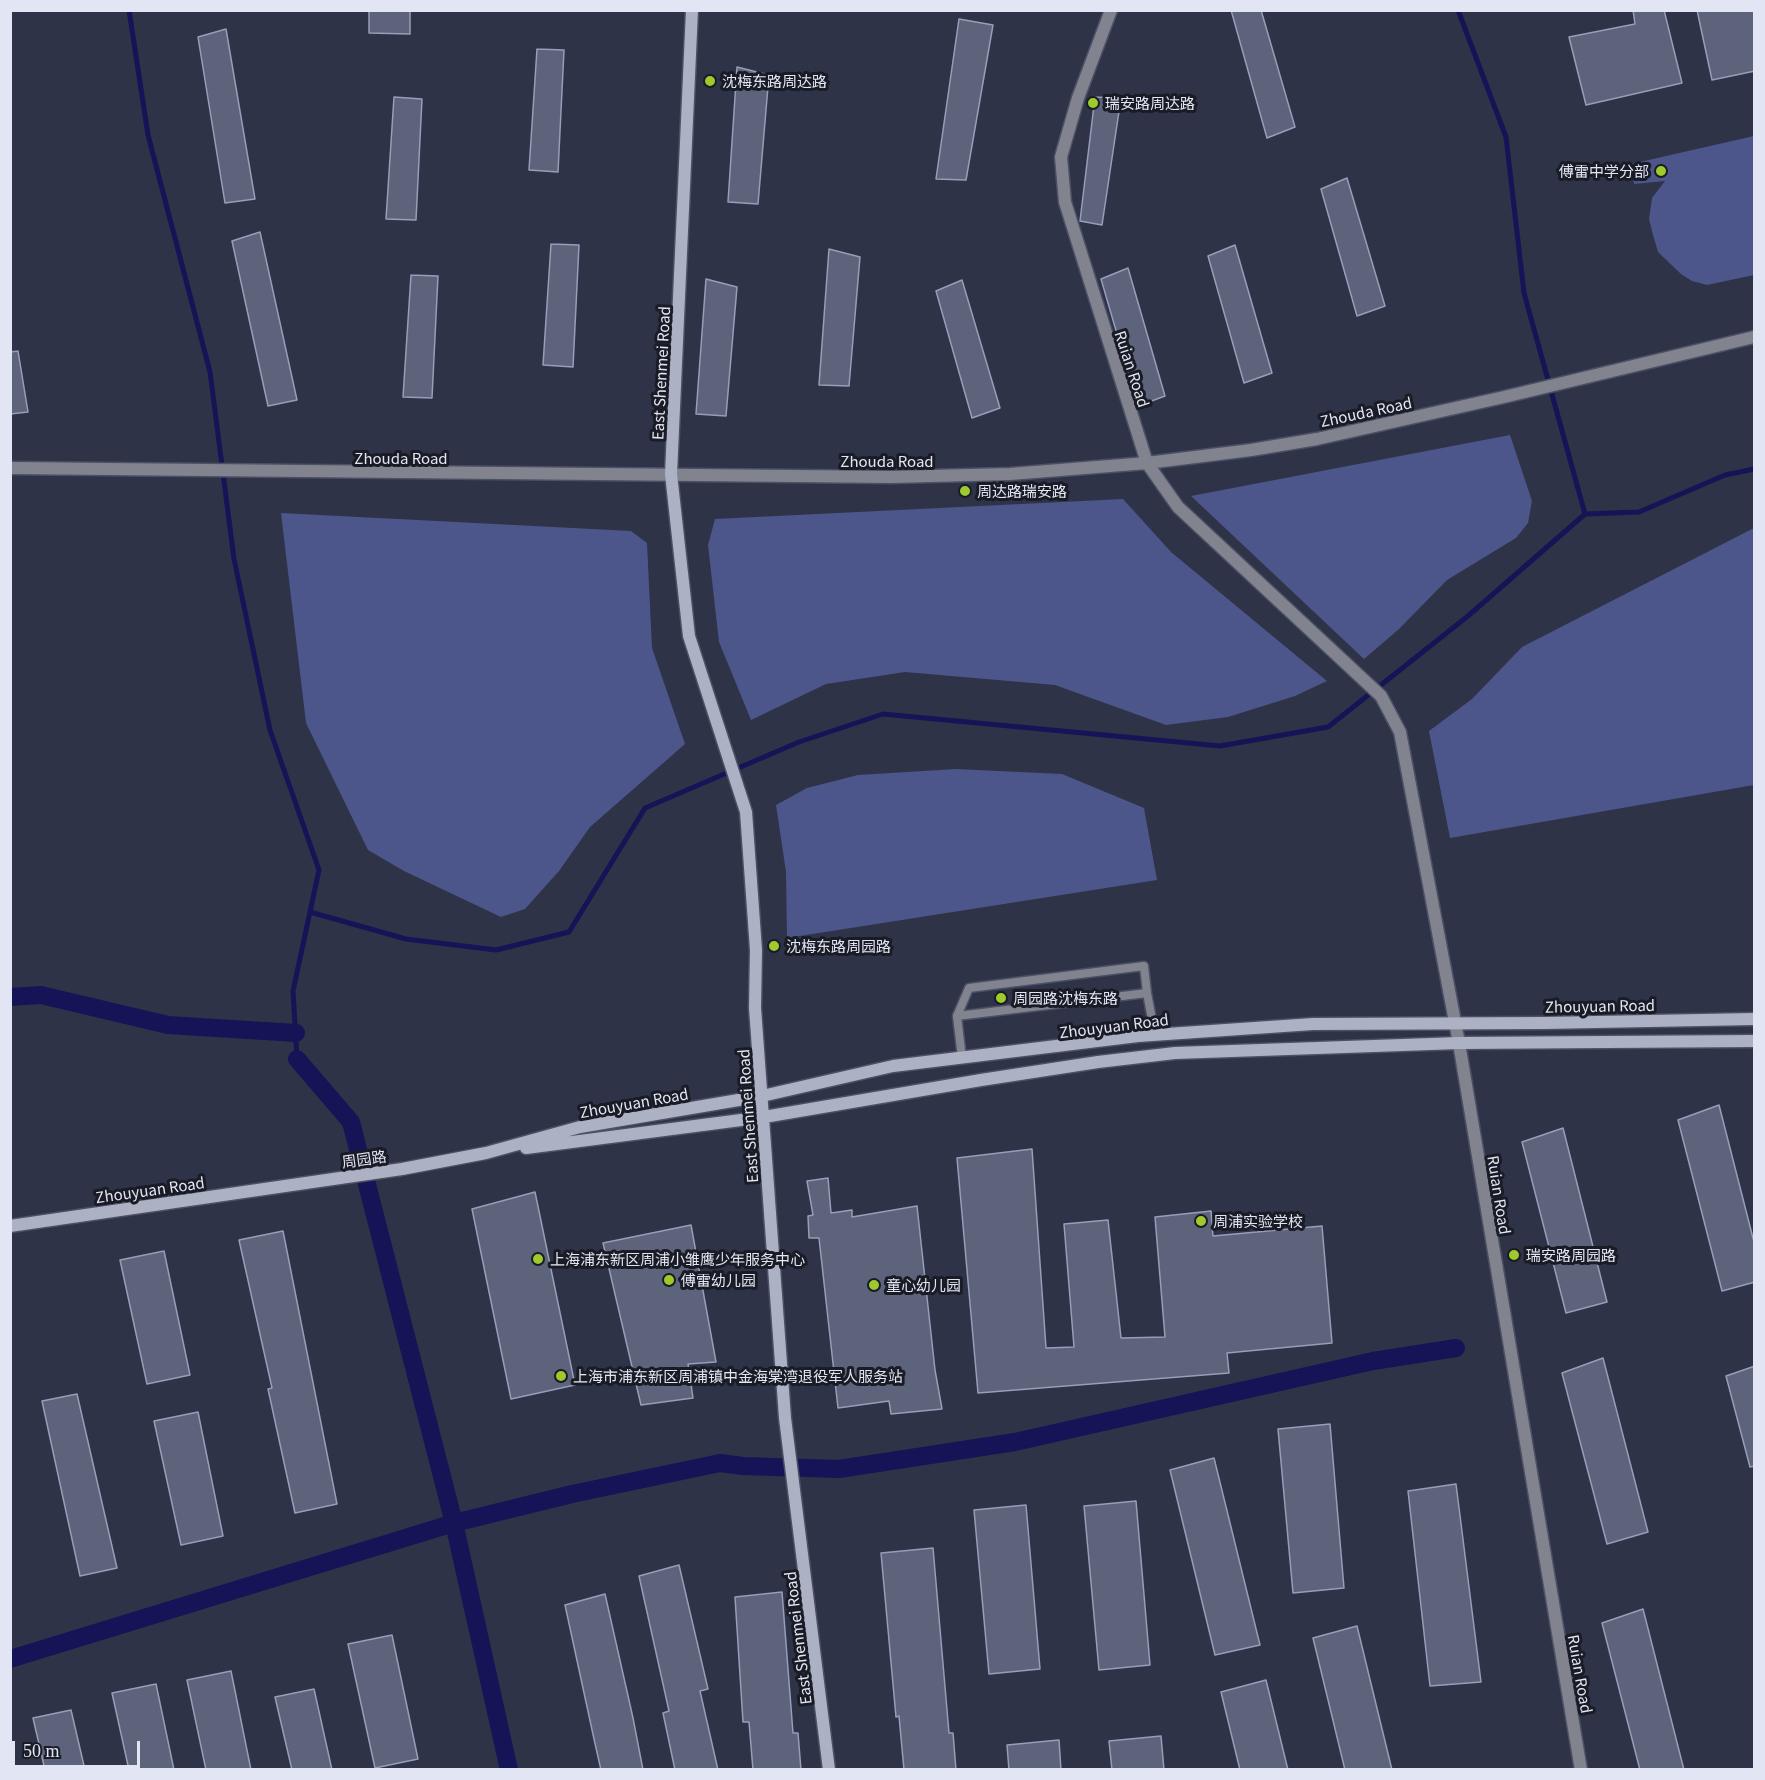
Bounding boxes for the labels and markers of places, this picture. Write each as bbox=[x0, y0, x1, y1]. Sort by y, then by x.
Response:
place label: 沈梅东路周达路 bbox=[722, 72, 827, 90]
marker: 沈梅东路周达路 bbox=[703, 74, 717, 88]
place label: 瑞安路周达路 bbox=[1105, 94, 1195, 112]
marker: 瑞安路周达路 bbox=[1086, 96, 1100, 110]
place label: 傅雷中学分部 bbox=[1559, 162, 1649, 180]
marker: 傅雷中学分部 bbox=[1654, 164, 1668, 178]
place label: 周达路瑞安路 bbox=[977, 482, 1067, 500]
marker: 周达路瑞安路 bbox=[958, 484, 972, 498]
place label: 沈梅东路周园路 bbox=[786, 937, 891, 955]
marker: 沈梅东路周园路 bbox=[767, 939, 781, 953]
place label: 周园路沈梅东路 bbox=[1013, 989, 1118, 1007]
marker: 周园路沈梅东路 bbox=[994, 991, 1008, 1005]
place label: 周浦实验学校 bbox=[1213, 1212, 1303, 1230]
marker: 周浦实验学校 bbox=[1194, 1214, 1208, 1228]
place label: 瑞安路周园路 bbox=[1526, 1246, 1616, 1264]
marker: 瑞安路周园路 bbox=[1507, 1248, 1521, 1262]
place label: 上海浦东新区周浦小雏鹰少年服务中心 bbox=[550, 1250, 805, 1268]
marker: 上海浦东新区周浦小雏鹰少年服务中心 bbox=[531, 1252, 545, 1266]
place label: 傅雷幼儿园 bbox=[681, 1271, 756, 1289]
marker: 傅雷幼儿园 bbox=[662, 1273, 676, 1287]
place label: 童心幼儿园 bbox=[886, 1276, 961, 1294]
marker: 童心幼儿园 bbox=[867, 1278, 881, 1292]
place label: 上海市浦东新区周浦镇中金海棠湾退役军人服务站 bbox=[573, 1367, 903, 1385]
marker: 上海市浦东新区周浦镇中金海棠湾退役军人服务站 bbox=[554, 1369, 568, 1383]

